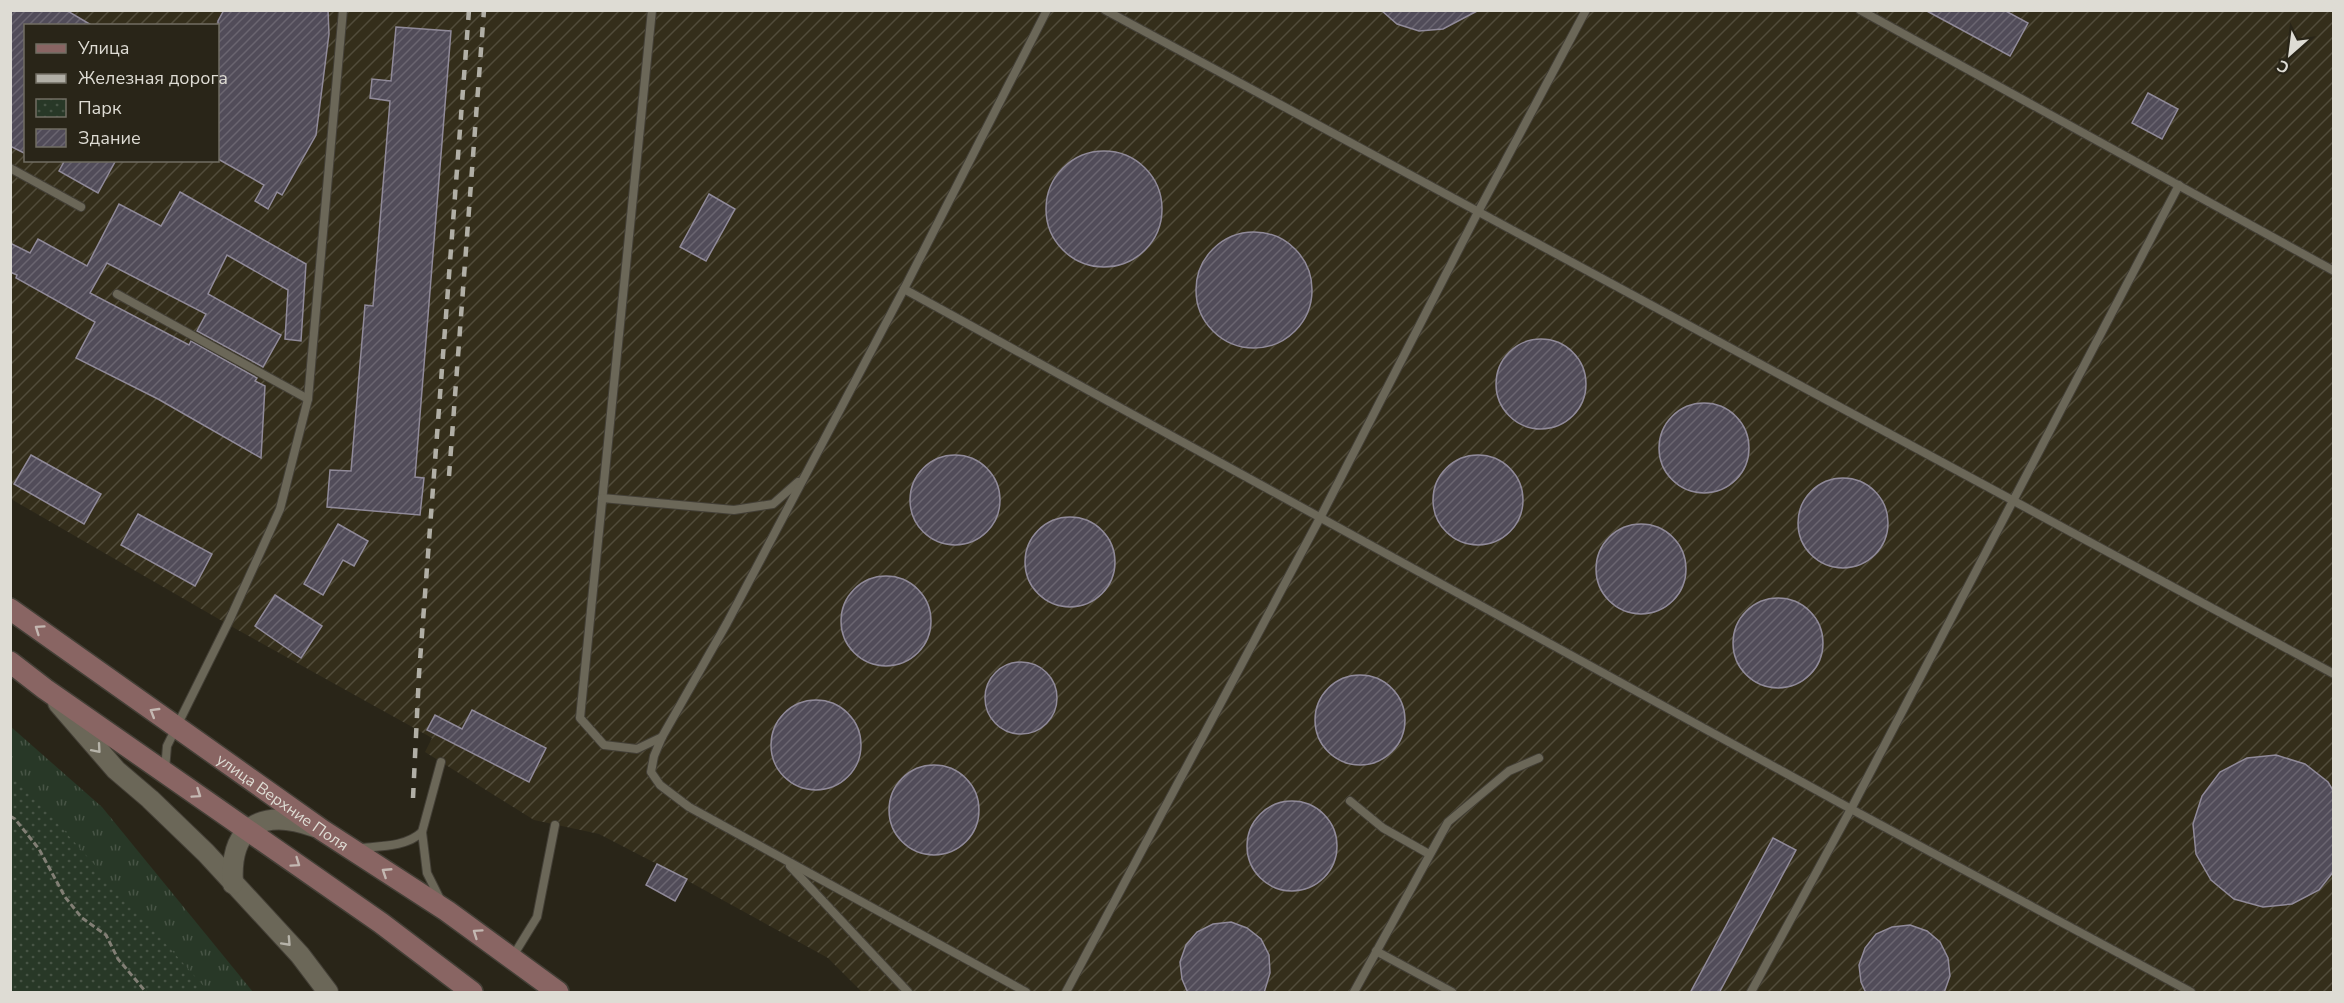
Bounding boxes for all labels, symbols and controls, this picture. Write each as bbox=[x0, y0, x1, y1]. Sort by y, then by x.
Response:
legend bbox=[24, 24, 219, 162]
north arrow bbox=[2260, 24, 2320, 84]
text: Улица bbox=[77, 36, 129, 60]
text: С bbox=[2273, 54, 2293, 79]
text: Железная дорога bbox=[78, 66, 228, 90]
text: Парк bbox=[78, 96, 122, 120]
text: Здание bbox=[78, 126, 141, 150]
one-way arrow bbox=[34, 625, 45, 636]
one-way arrow bbox=[150, 707, 160, 719]
one-way arrow bbox=[90, 742, 101, 753]
street label: улица Верхние Поля bbox=[212, 749, 353, 856]
one-way arrow bbox=[191, 787, 202, 798]
one-way arrow bbox=[289, 856, 300, 867]
one-way arrow bbox=[382, 868, 393, 879]
one-way arrow bbox=[473, 929, 484, 940]
one-way arrow bbox=[280, 935, 291, 945]

